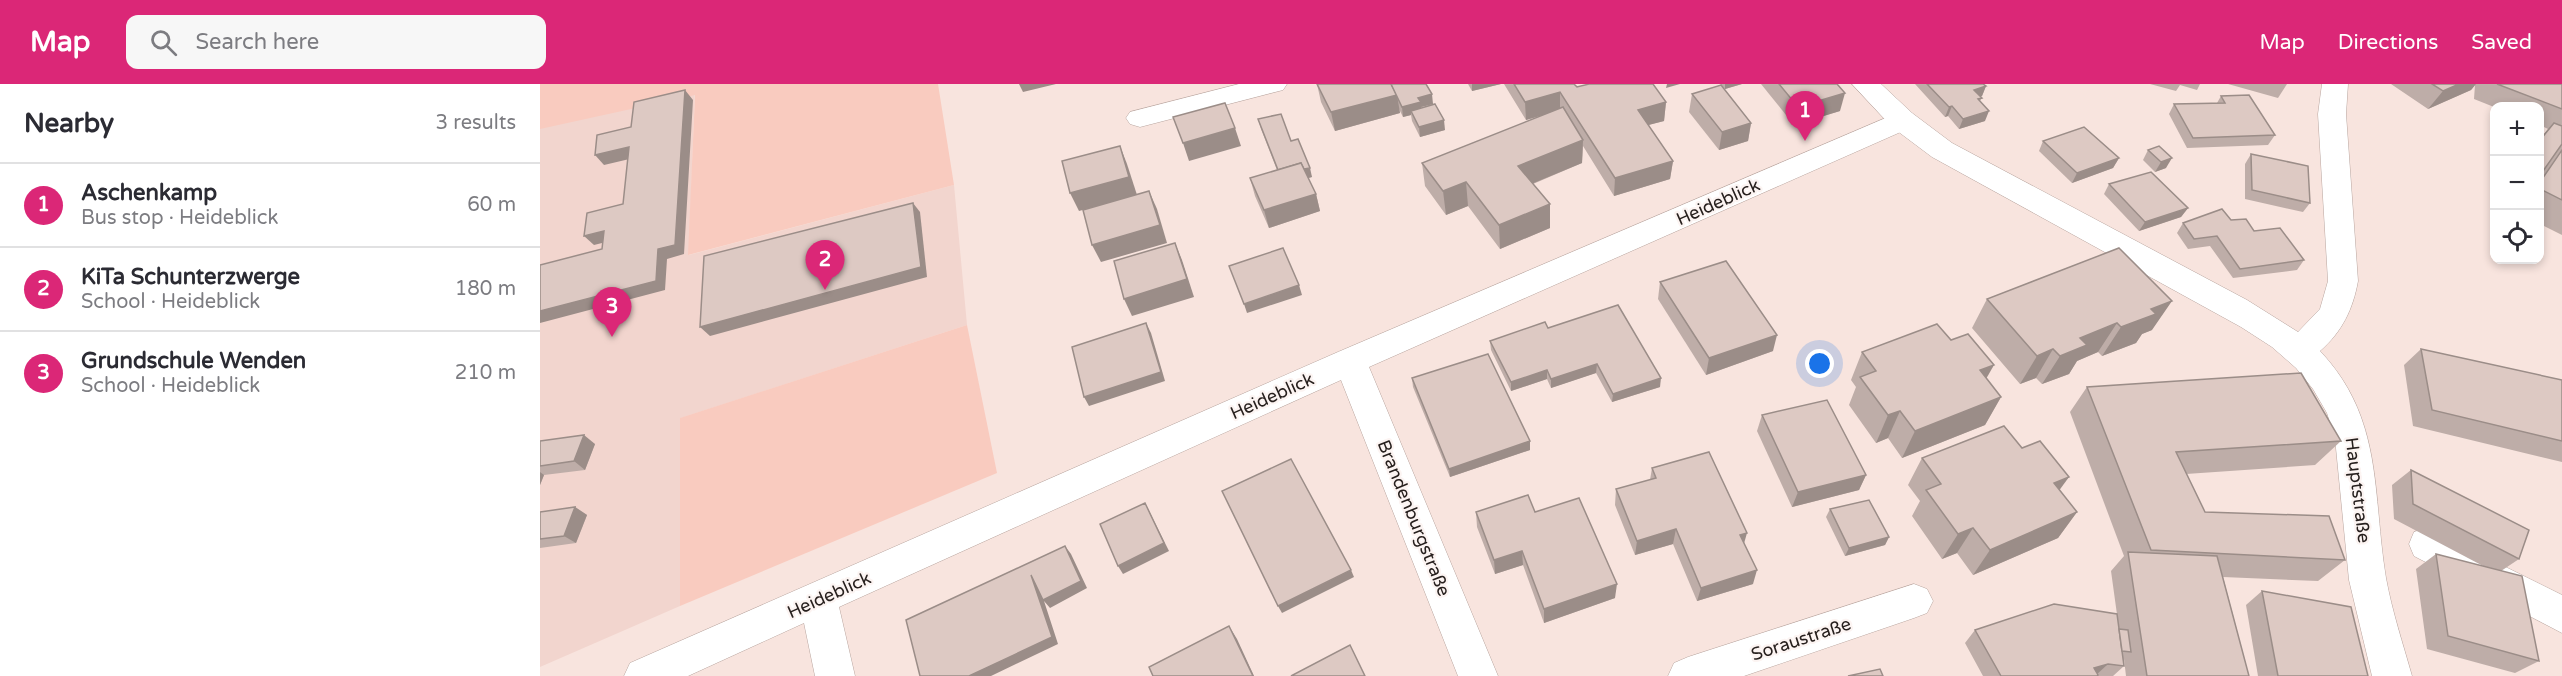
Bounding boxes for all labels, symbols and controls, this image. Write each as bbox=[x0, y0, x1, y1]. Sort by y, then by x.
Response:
search box bbox=[126, 15, 546, 69]
text: Map bbox=[30, 25, 90, 59]
icon: search bbox=[147, 26, 180, 59]
text: Search here bbox=[195, 29, 319, 55]
text: Map bbox=[2259, 30, 2305, 55]
text: Directions bbox=[2338, 30, 2438, 55]
text: Saved bbox=[2471, 30, 2532, 55]
pin: 1 bbox=[1786, 92, 1824, 141]
map controls bbox=[2490, 102, 2544, 264]
button: + bbox=[2490, 102, 2544, 156]
text: Nearby bbox=[24, 108, 114, 139]
text: 3 results bbox=[436, 111, 516, 135]
button: − bbox=[2490, 156, 2544, 210]
street label: Heideblick bbox=[1673, 174, 1763, 230]
text: Aschenkamp bbox=[81, 180, 217, 206]
text: 1 bbox=[37, 193, 50, 217]
text: 60 m bbox=[467, 193, 516, 217]
text: Bus stop · Heideblick bbox=[81, 206, 278, 230]
button: locate bbox=[2490, 210, 2544, 264]
pin: 2 bbox=[806, 240, 844, 290]
text: KiTa Schunterzwerge bbox=[81, 264, 300, 290]
text: 2 bbox=[37, 277, 50, 301]
text: 180 m bbox=[455, 277, 516, 301]
pin: 3 bbox=[592, 288, 632, 337]
text: School · Heideblick bbox=[81, 290, 260, 314]
text: Grundschule Wenden bbox=[81, 348, 306, 374]
your location bbox=[1805, 349, 1834, 378]
text: 3 bbox=[37, 361, 50, 385]
text: 210 m bbox=[455, 361, 516, 385]
street label: Heideblick bbox=[1227, 368, 1317, 424]
text: School · Heideblick bbox=[81, 374, 260, 398]
street label: Hauptstraße bbox=[2341, 436, 2375, 544]
street label: Brandenburgstraße bbox=[1373, 437, 1455, 599]
street label: Heideblick bbox=[784, 567, 874, 623]
street label: Soraustraße bbox=[1748, 613, 1854, 665]

